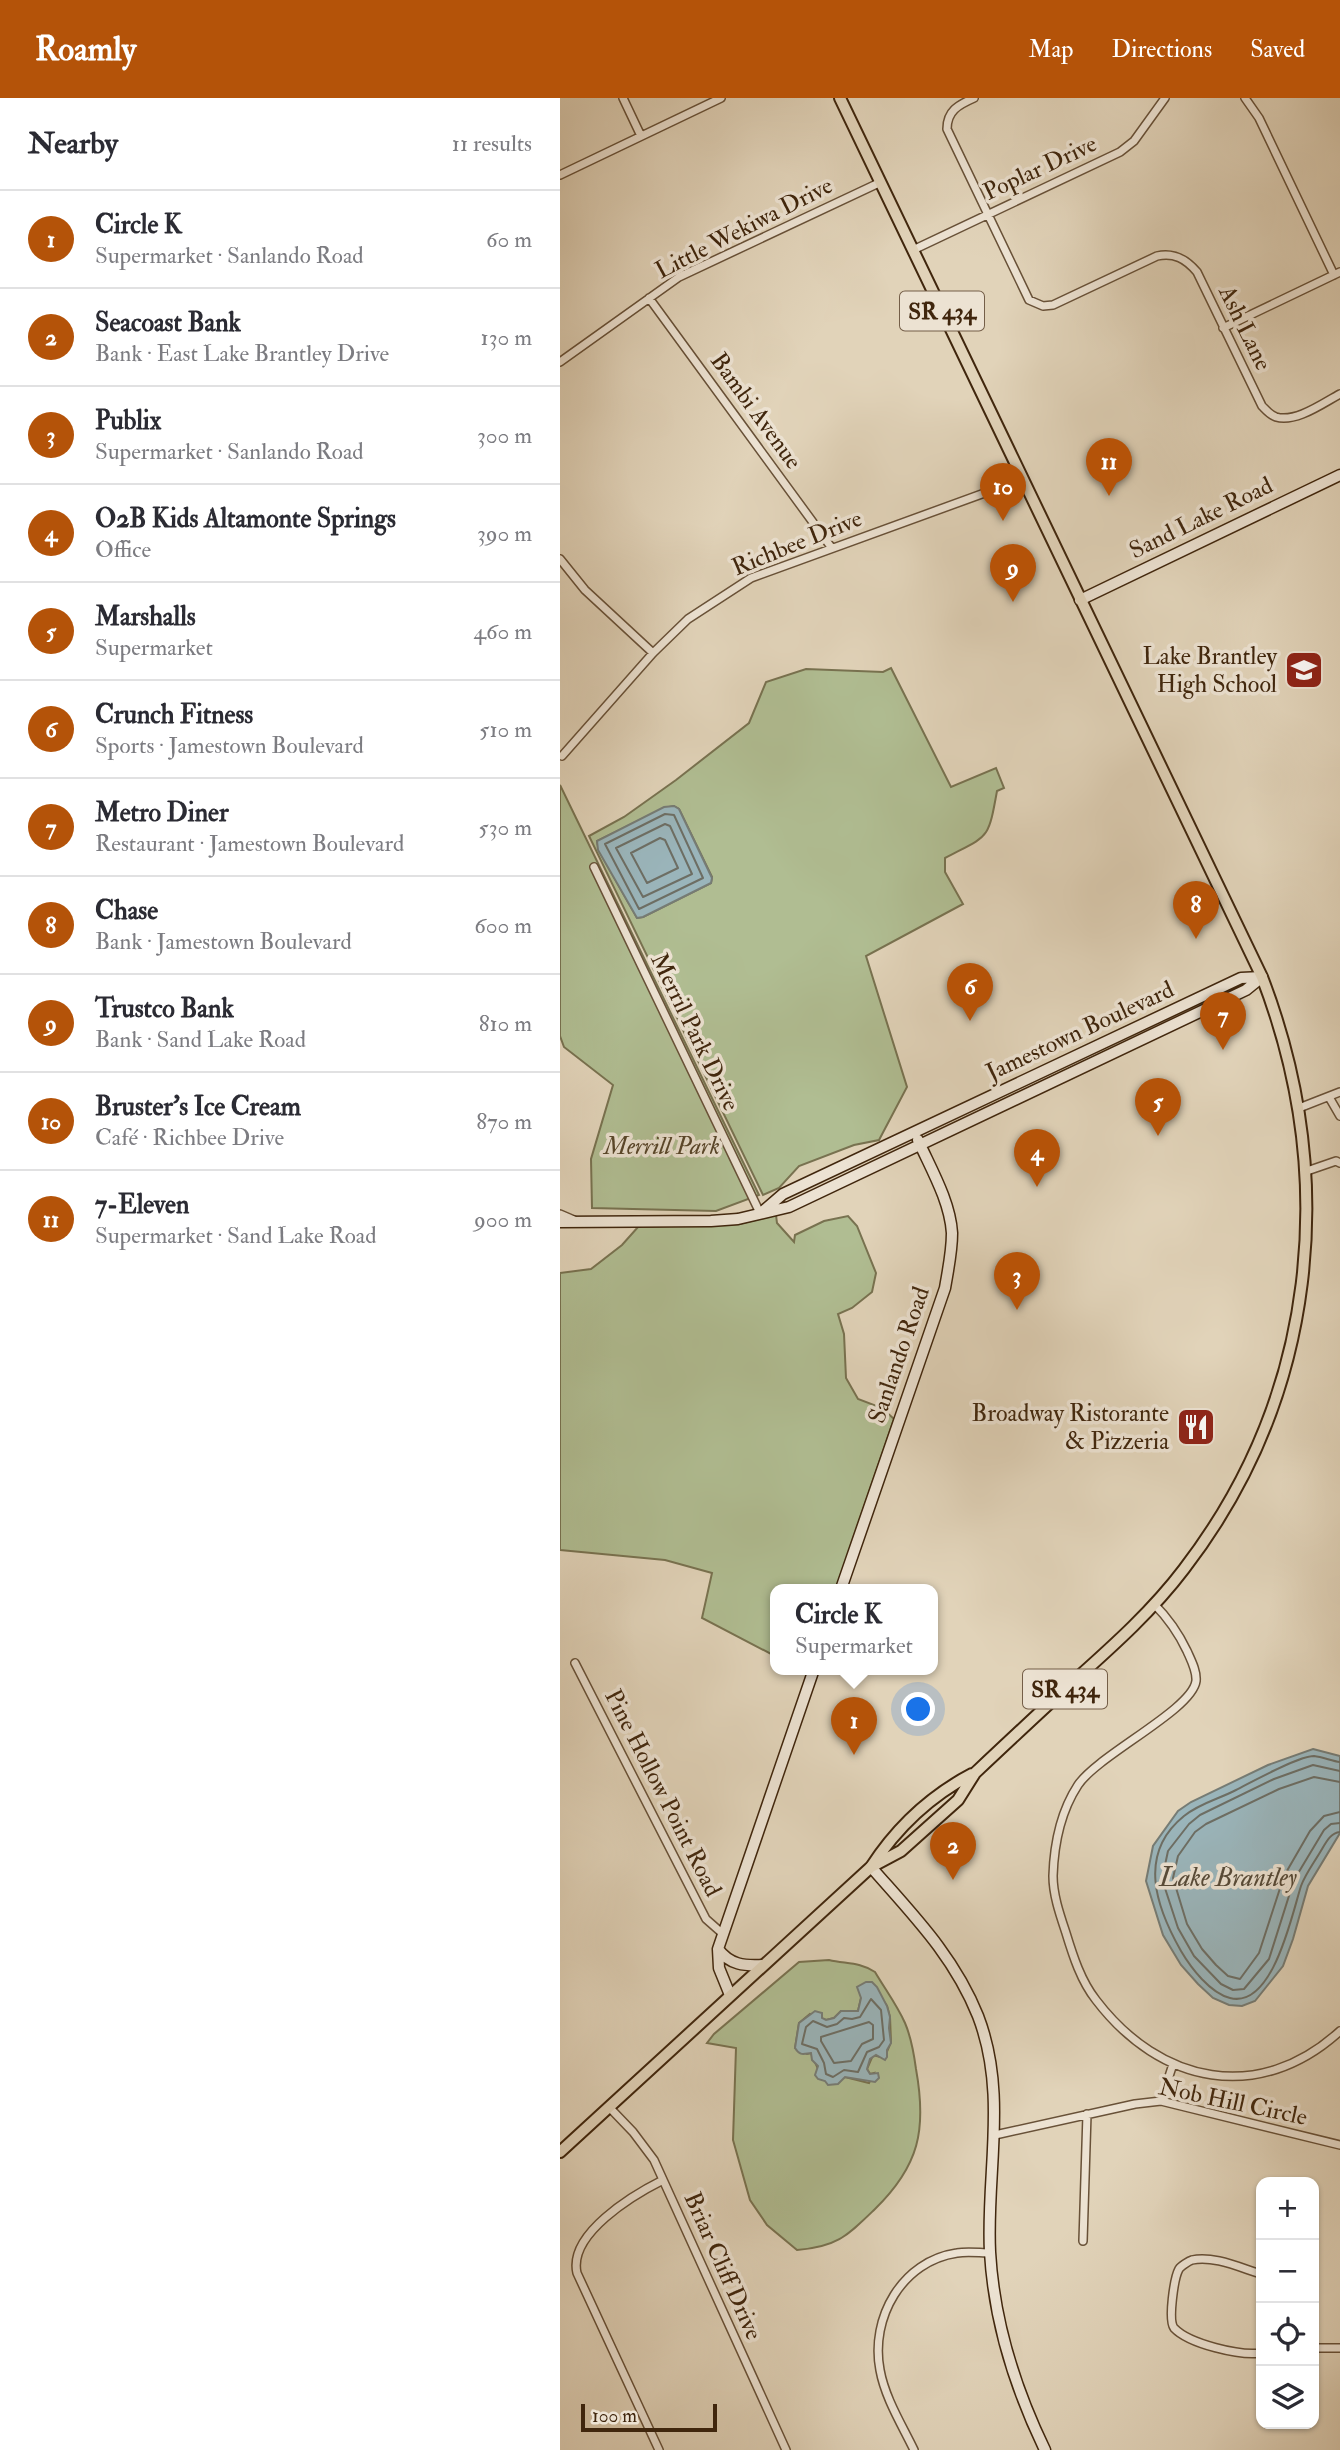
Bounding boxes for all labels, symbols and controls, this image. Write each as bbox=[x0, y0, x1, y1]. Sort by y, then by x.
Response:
text: Roamly bbox=[35, 29, 136, 70]
text: Map bbox=[1028, 34, 1073, 65]
text: Directions bbox=[1111, 34, 1212, 65]
text: Saved bbox=[1250, 34, 1305, 65]
text: Nearby bbox=[28, 125, 118, 162]
street label: Poplar Drive bbox=[978, 128, 1102, 208]
text: 11 results bbox=[452, 129, 532, 158]
street label: Little Wekiwa Drive bbox=[650, 170, 838, 286]
text: Circle K bbox=[95, 209, 182, 241]
text: 1 bbox=[47, 225, 55, 254]
text: 60 m bbox=[486, 225, 532, 254]
text: Supermarket · Sanlando Road bbox=[95, 241, 364, 270]
street label: Ash Lane bbox=[1211, 280, 1279, 376]
road number: SR 434 bbox=[900, 292, 984, 330]
text: Seacoast Bank bbox=[95, 307, 241, 339]
text: 2 bbox=[45, 323, 57, 352]
text: 130 m bbox=[480, 323, 532, 352]
text: Bank · East Lake Brantley Drive bbox=[95, 339, 389, 368]
street label: Bambi Avenue bbox=[703, 347, 809, 475]
text: Publix bbox=[95, 405, 161, 437]
text: 3 bbox=[47, 421, 55, 450]
text: 300 m bbox=[477, 421, 532, 450]
text: Supermarket · Sanlando Road bbox=[95, 437, 364, 466]
pin: 11 bbox=[1086, 438, 1132, 496]
pin: 10 bbox=[980, 463, 1026, 521]
street label: Sand Lake Road bbox=[1124, 470, 1278, 566]
text: O2B Kids Altamonte Springs bbox=[95, 503, 396, 535]
street label: Richbee Drive bbox=[727, 503, 867, 583]
text: 4 bbox=[45, 519, 57, 548]
text: 390 m bbox=[477, 519, 532, 548]
text: Office bbox=[95, 535, 151, 564]
pin: 9 bbox=[990, 544, 1036, 602]
text: Marshalls bbox=[95, 601, 196, 633]
text: 5 bbox=[46, 617, 56, 646]
text: 460 m bbox=[474, 617, 532, 646]
text: Supermarket bbox=[95, 633, 213, 662]
place label: Lake Brantley High School bbox=[1142, 641, 1277, 700]
school or university icon: Lake Brantley High School bbox=[1283, 649, 1325, 691]
text: Crunch Fitness bbox=[95, 699, 253, 731]
text: 6 bbox=[45, 715, 57, 744]
text: 510 m bbox=[479, 715, 532, 744]
text: Sports · Jamestown Boulevard bbox=[95, 731, 364, 760]
text: Metro Diner bbox=[95, 797, 229, 829]
text: 7 bbox=[46, 813, 56, 842]
text: 530 m bbox=[479, 813, 532, 842]
text: Restaurant · Jamestown Boulevard bbox=[95, 829, 404, 858]
pin: 8 bbox=[1173, 881, 1219, 939]
text: Chase bbox=[95, 895, 158, 927]
text: 8 bbox=[46, 911, 56, 940]
text: 600 m bbox=[474, 911, 532, 940]
text: Bank · Jamestown Boulevard bbox=[95, 927, 352, 956]
street label: Merril Park Drive bbox=[643, 948, 747, 1116]
pin: 6 bbox=[947, 963, 993, 1021]
street label: Jamestown Boulevard bbox=[980, 974, 1179, 1089]
pin: 7 bbox=[1200, 992, 1246, 1050]
text: Trustco Bank bbox=[95, 993, 234, 1025]
text: 9 bbox=[45, 1009, 57, 1038]
text: 810 m bbox=[479, 1009, 532, 1038]
text: Bank · Sand Lake Road bbox=[95, 1025, 306, 1054]
pin: 5 bbox=[1135, 1078, 1181, 1136]
text: Bruster's Ice Cream bbox=[95, 1091, 301, 1123]
text: 10 bbox=[41, 1107, 61, 1136]
text: 870 m bbox=[476, 1107, 532, 1136]
text: Café · Richbee Drive bbox=[95, 1123, 284, 1152]
pin: 4 bbox=[1014, 1129, 1060, 1187]
park label: Merrill Park bbox=[602, 1131, 720, 1162]
text: 7-Eleven bbox=[95, 1189, 189, 1221]
text: 11 bbox=[43, 1205, 59, 1234]
text: 900 m bbox=[474, 1205, 532, 1234]
text: Supermarket · Sand Lake Road bbox=[95, 1221, 377, 1250]
pin: 3 bbox=[994, 1252, 1040, 1310]
street label: Sanlando Road bbox=[861, 1282, 937, 1427]
place label: Broadway Ristorante & Pizzeria bbox=[972, 1398, 1170, 1457]
restaurant icon: Broadway Ristorante & Pizzeria bbox=[1175, 1406, 1217, 1448]
popup bbox=[770, 1584, 938, 1675]
text: Circle K bbox=[795, 1599, 882, 1631]
text: Supermarket bbox=[795, 1631, 913, 1660]
road number: SR 434 bbox=[1023, 1670, 1107, 1708]
street label: Pine Hollow Point Road bbox=[597, 1684, 729, 1902]
your location bbox=[901, 1692, 935, 1726]
pin: 1 bbox=[831, 1697, 877, 1755]
pin: 2 bbox=[930, 1822, 976, 1880]
water label: Lake Brantley bbox=[1158, 1862, 1297, 1894]
street label: Nob Hill Circle bbox=[1156, 2071, 1310, 2133]
map controls bbox=[1256, 2177, 1319, 2429]
button: + bbox=[1256, 2177, 1319, 2240]
street label: Briar Cliff Drive bbox=[677, 2187, 769, 2345]
button: − bbox=[1256, 2240, 1319, 2303]
button: locate bbox=[1256, 2303, 1319, 2366]
button: layers bbox=[1256, 2366, 1319, 2429]
scale bar bbox=[581, 2401, 718, 2433]
text: 100 m bbox=[592, 2404, 637, 2428]

